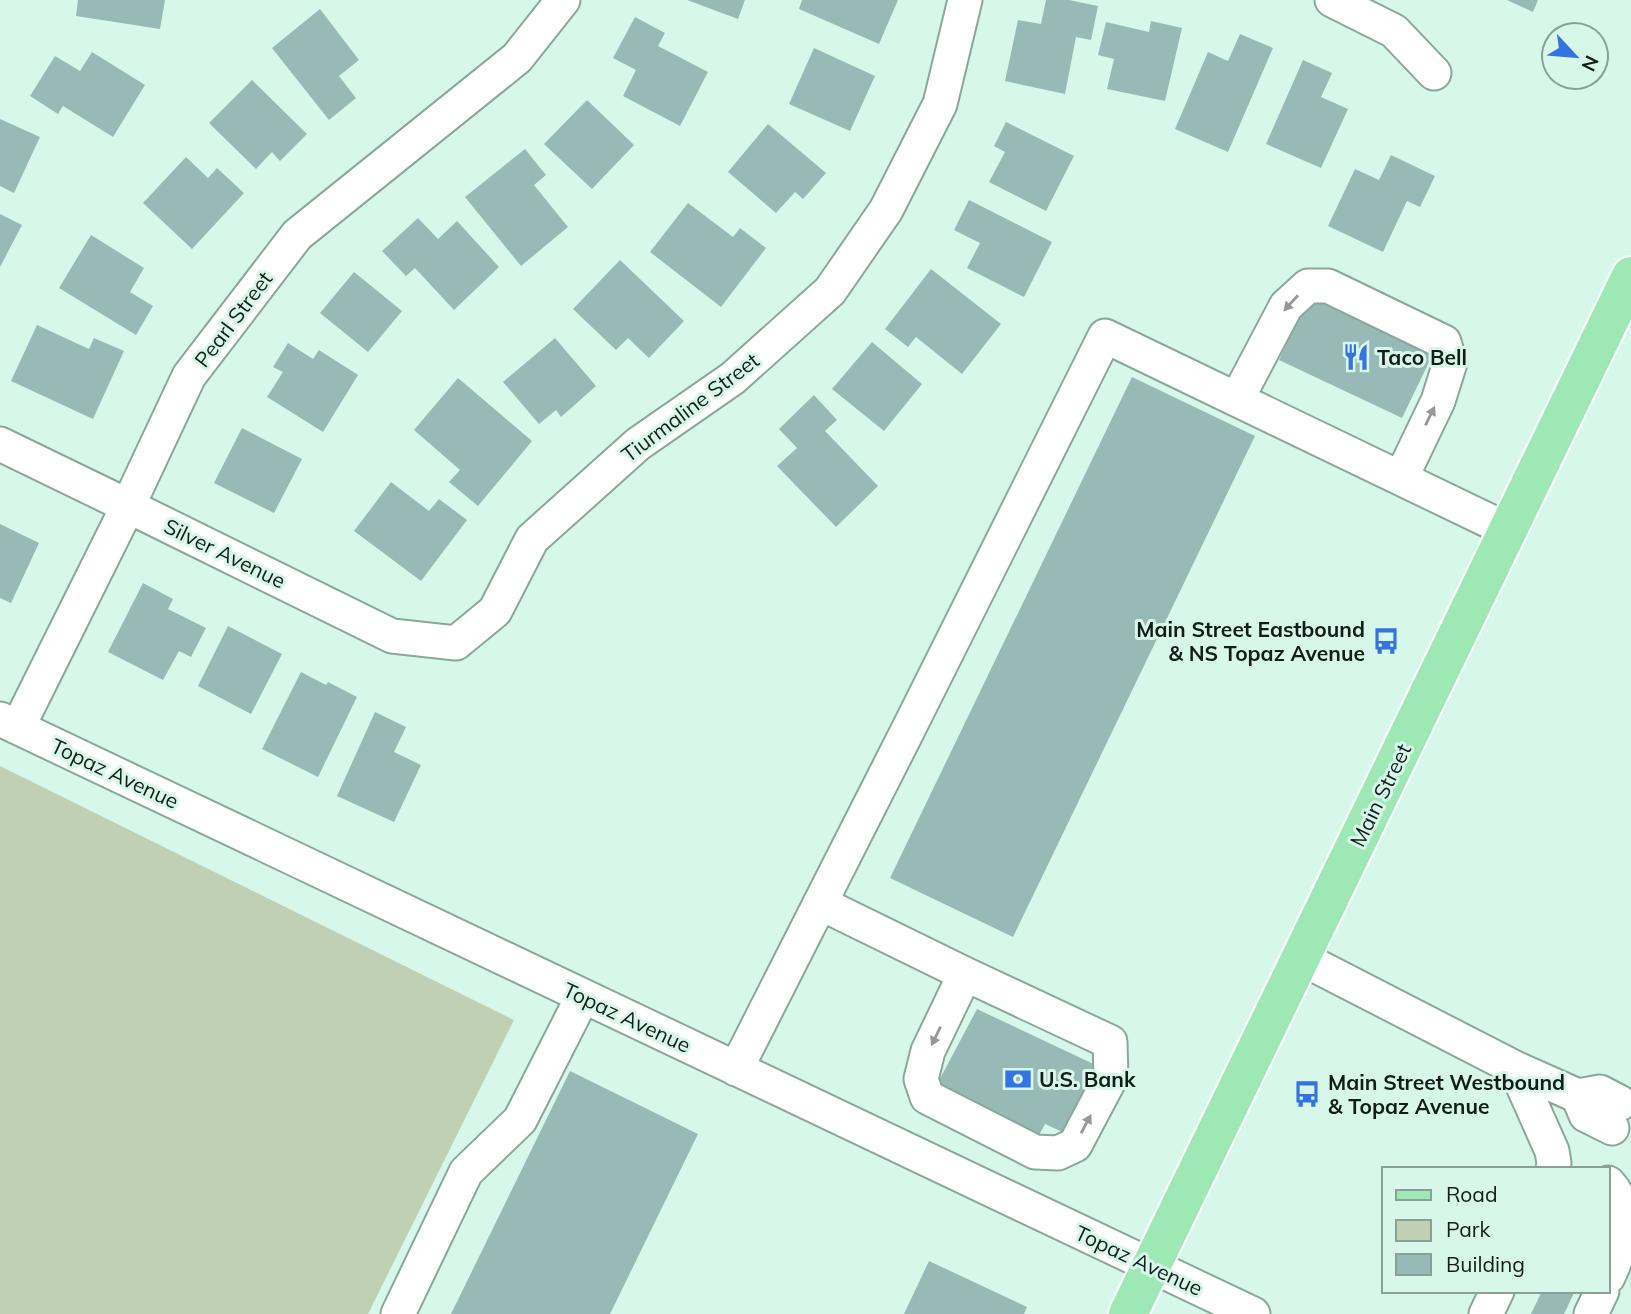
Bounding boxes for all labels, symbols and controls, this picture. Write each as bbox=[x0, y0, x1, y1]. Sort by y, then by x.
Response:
north arrow bbox=[1540, 21, 1610, 91]
text: N bbox=[1576, 52, 1604, 75]
street label: Pearl Street bbox=[188, 266, 278, 372]
one-way arrow bbox=[1283, 294, 1299, 311]
restaurant icon: Taco Bell bbox=[1341, 342, 1371, 372]
place label: Taco Bell bbox=[1377, 344, 1467, 370]
street label: Tiurmaline Street bbox=[616, 347, 764, 467]
one-way arrow bbox=[1425, 406, 1436, 426]
street label: Silver Avenue bbox=[160, 512, 290, 594]
place label: Main Street Eastbound & NS Topaz Avenue bbox=[1136, 616, 1365, 666]
bus stop icon: Main Street Eastbound & NS Topaz Avenue bbox=[1371, 626, 1401, 656]
street label: Topaz Avenue bbox=[47, 732, 183, 814]
street label: Main Street bbox=[1344, 739, 1416, 851]
street label: Topaz Avenue bbox=[559, 976, 695, 1058]
one-way arrow bbox=[930, 1026, 941, 1046]
bank icon: U.S. Bank bbox=[1003, 1064, 1033, 1094]
place label: U.S. Bank bbox=[1039, 1066, 1136, 1092]
place label: Main Street Westbound & Topaz Avenue bbox=[1328, 1069, 1565, 1119]
bus stop icon: Main Street Westbound & Topaz Avenue bbox=[1292, 1079, 1322, 1109]
one-way arrow bbox=[1080, 1114, 1092, 1133]
legend bbox=[1382, 1167, 1610, 1293]
text: Road bbox=[1446, 1181, 1497, 1207]
text: Park bbox=[1446, 1216, 1490, 1242]
street label: Topaz Avenue bbox=[1071, 1219, 1207, 1301]
text: Building bbox=[1446, 1251, 1525, 1277]

